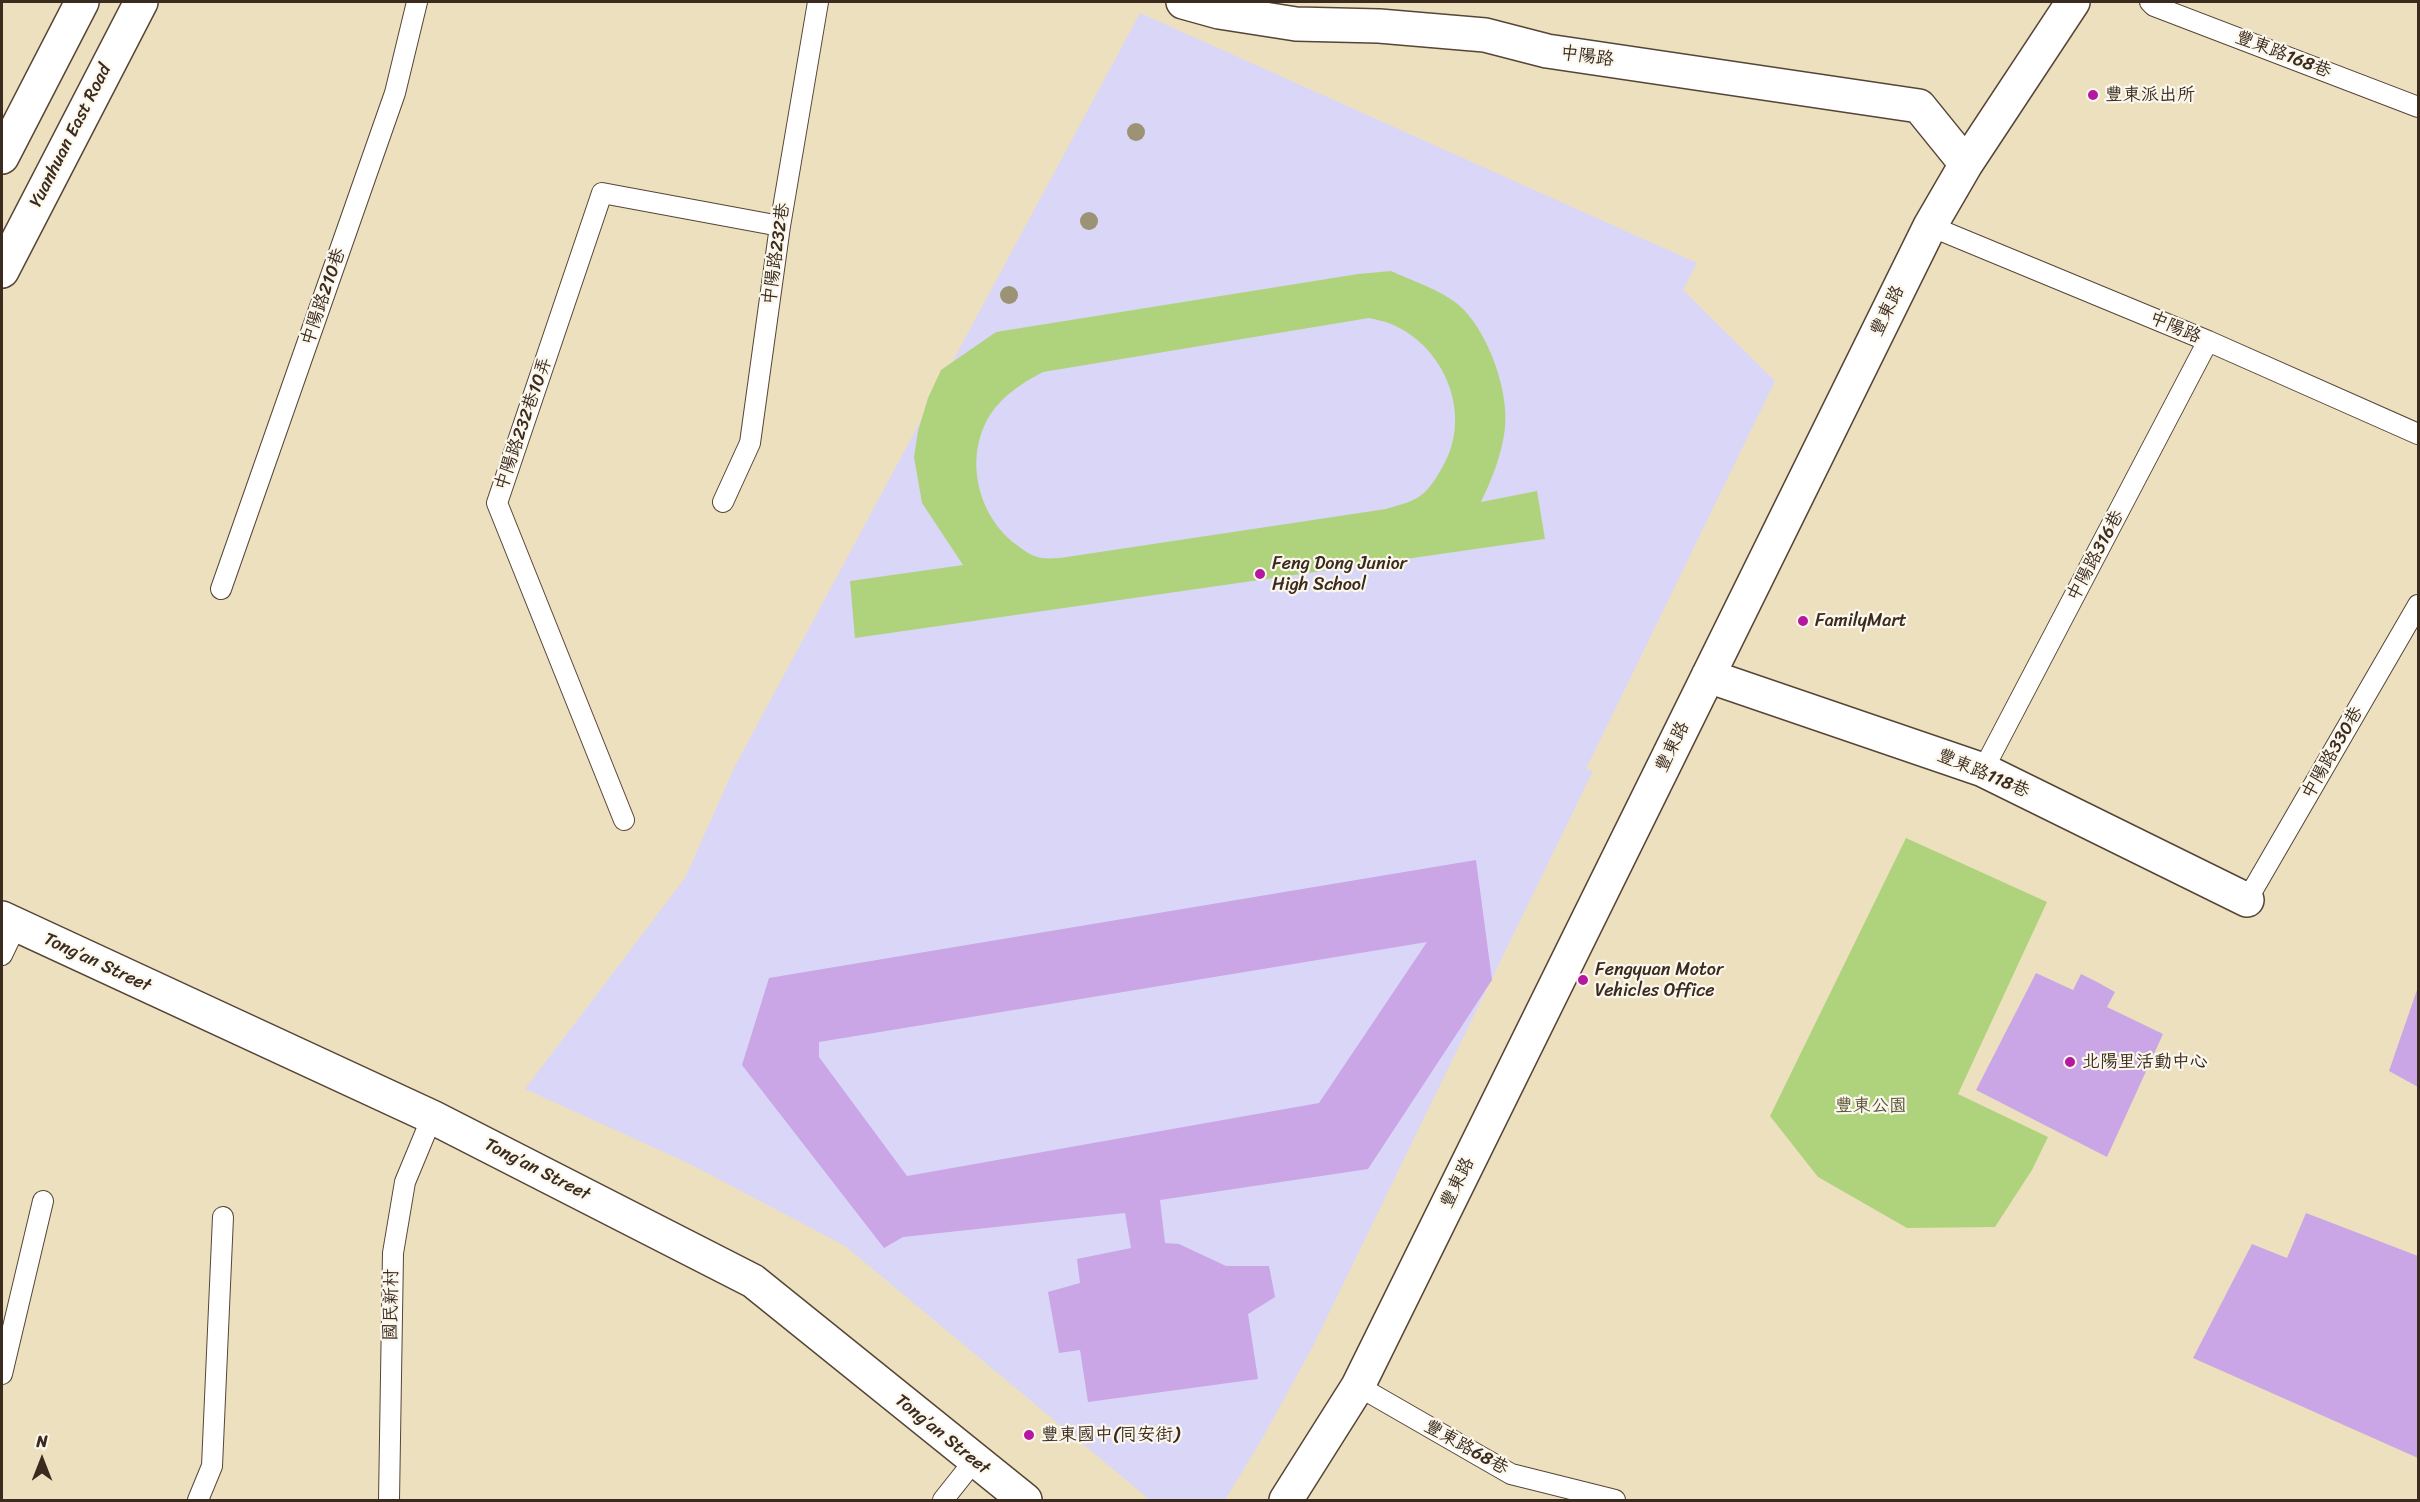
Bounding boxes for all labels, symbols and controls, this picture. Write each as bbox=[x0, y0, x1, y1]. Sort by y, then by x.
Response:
street label: 豐東路168巷 bbox=[2232, 27, 2334, 83]
street label: 中陽路 bbox=[1559, 43, 1615, 71]
street label: Yuanhuan East Road bbox=[26, 61, 116, 211]
place label: 豐東派出所 bbox=[2105, 84, 2195, 106]
marker: 豐東派出所 bbox=[2086, 88, 2100, 102]
street label: 中陽路232巷 bbox=[759, 202, 795, 306]
street label: 中陽路210巷 bbox=[297, 246, 351, 348]
street label: 豐東路 bbox=[1866, 282, 1910, 340]
street label: 中陽路 bbox=[2146, 308, 2204, 348]
street label: 中陽路232巷10弄 bbox=[491, 354, 557, 494]
street label: 中陽路316巷 bbox=[2063, 507, 2129, 605]
place label: Feng Dong Junior High School bbox=[1272, 553, 1407, 596]
marker: Feng Dong Junior High School bbox=[1253, 567, 1267, 581]
place label: FamilyMart bbox=[1815, 610, 1907, 632]
marker: FamilyMart bbox=[1796, 614, 1810, 628]
street label: 中陽路330巷 bbox=[2298, 703, 2368, 803]
street label: 豐東路 bbox=[1651, 718, 1695, 776]
street label: 豐東路118巷 bbox=[1934, 745, 2032, 803]
street label: Tong’an Street bbox=[40, 929, 154, 997]
place label: Fengyuan Motor Vehicles Office bbox=[1595, 959, 1723, 1002]
marker: Fengyuan Motor Vehicles Office bbox=[1576, 973, 1590, 987]
place label: 北陽里活動中心 bbox=[2082, 1051, 2208, 1073]
marker: 北陽里活動中心 bbox=[2063, 1055, 2077, 1069]
park label: 豐東公園 bbox=[1835, 1095, 1907, 1117]
street label: Tong’an Street bbox=[481, 1134, 593, 1206]
street label: 豐東路 bbox=[1436, 1154, 1480, 1212]
street label: 國民新村 bbox=[381, 1269, 403, 1341]
street label: Tong’an Street bbox=[890, 1390, 994, 1480]
street label: 豐東路68巷 bbox=[1420, 1416, 1512, 1480]
place label: 豐東國中(同安街) bbox=[1041, 1424, 1180, 1446]
text: N bbox=[36, 1427, 48, 1456]
marker: 豐東國中(同安街) bbox=[1022, 1428, 1036, 1442]
north arrow bbox=[12, 1430, 72, 1490]

